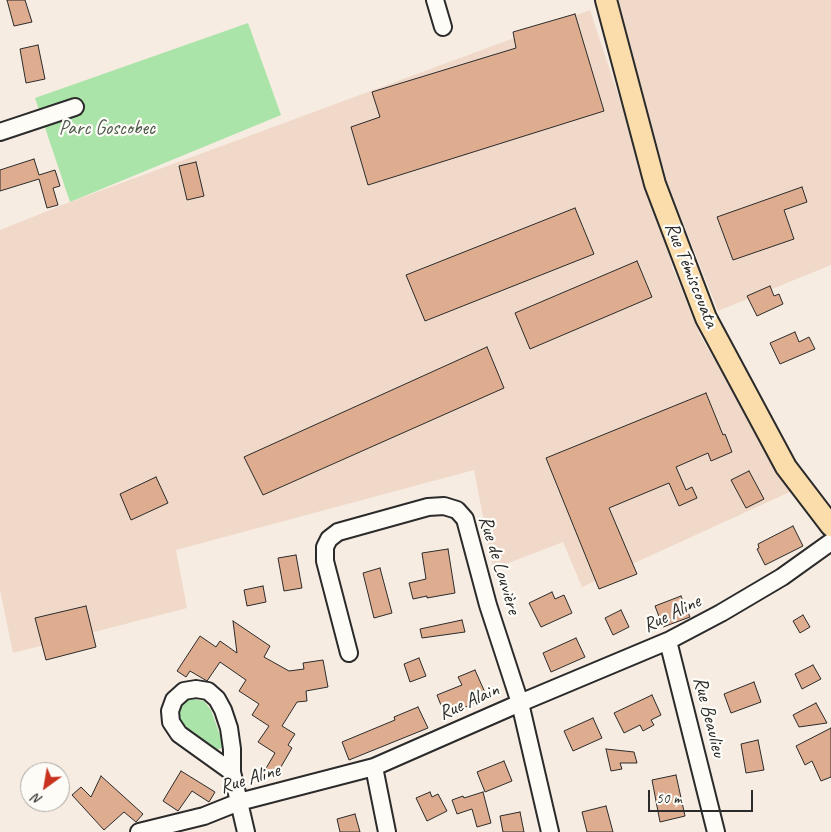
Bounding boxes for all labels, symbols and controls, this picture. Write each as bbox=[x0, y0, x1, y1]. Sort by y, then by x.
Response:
park label: Parc Goscobec bbox=[59, 117, 155, 141]
street label: Rue Témiscouata bbox=[659, 219, 723, 331]
street label: Rue de Louvière bbox=[473, 513, 525, 617]
street label: Rue Aline bbox=[639, 590, 705, 638]
street label: Rue Beaulieu bbox=[687, 674, 731, 760]
street label: Rue Alain bbox=[435, 678, 503, 726]
street label: Rue Aline bbox=[217, 759, 283, 799]
north arrow bbox=[20, 762, 70, 812]
scale bar bbox=[651, 780, 756, 812]
text: 50 m bbox=[656, 789, 682, 808]
text: N bbox=[29, 790, 46, 809]

